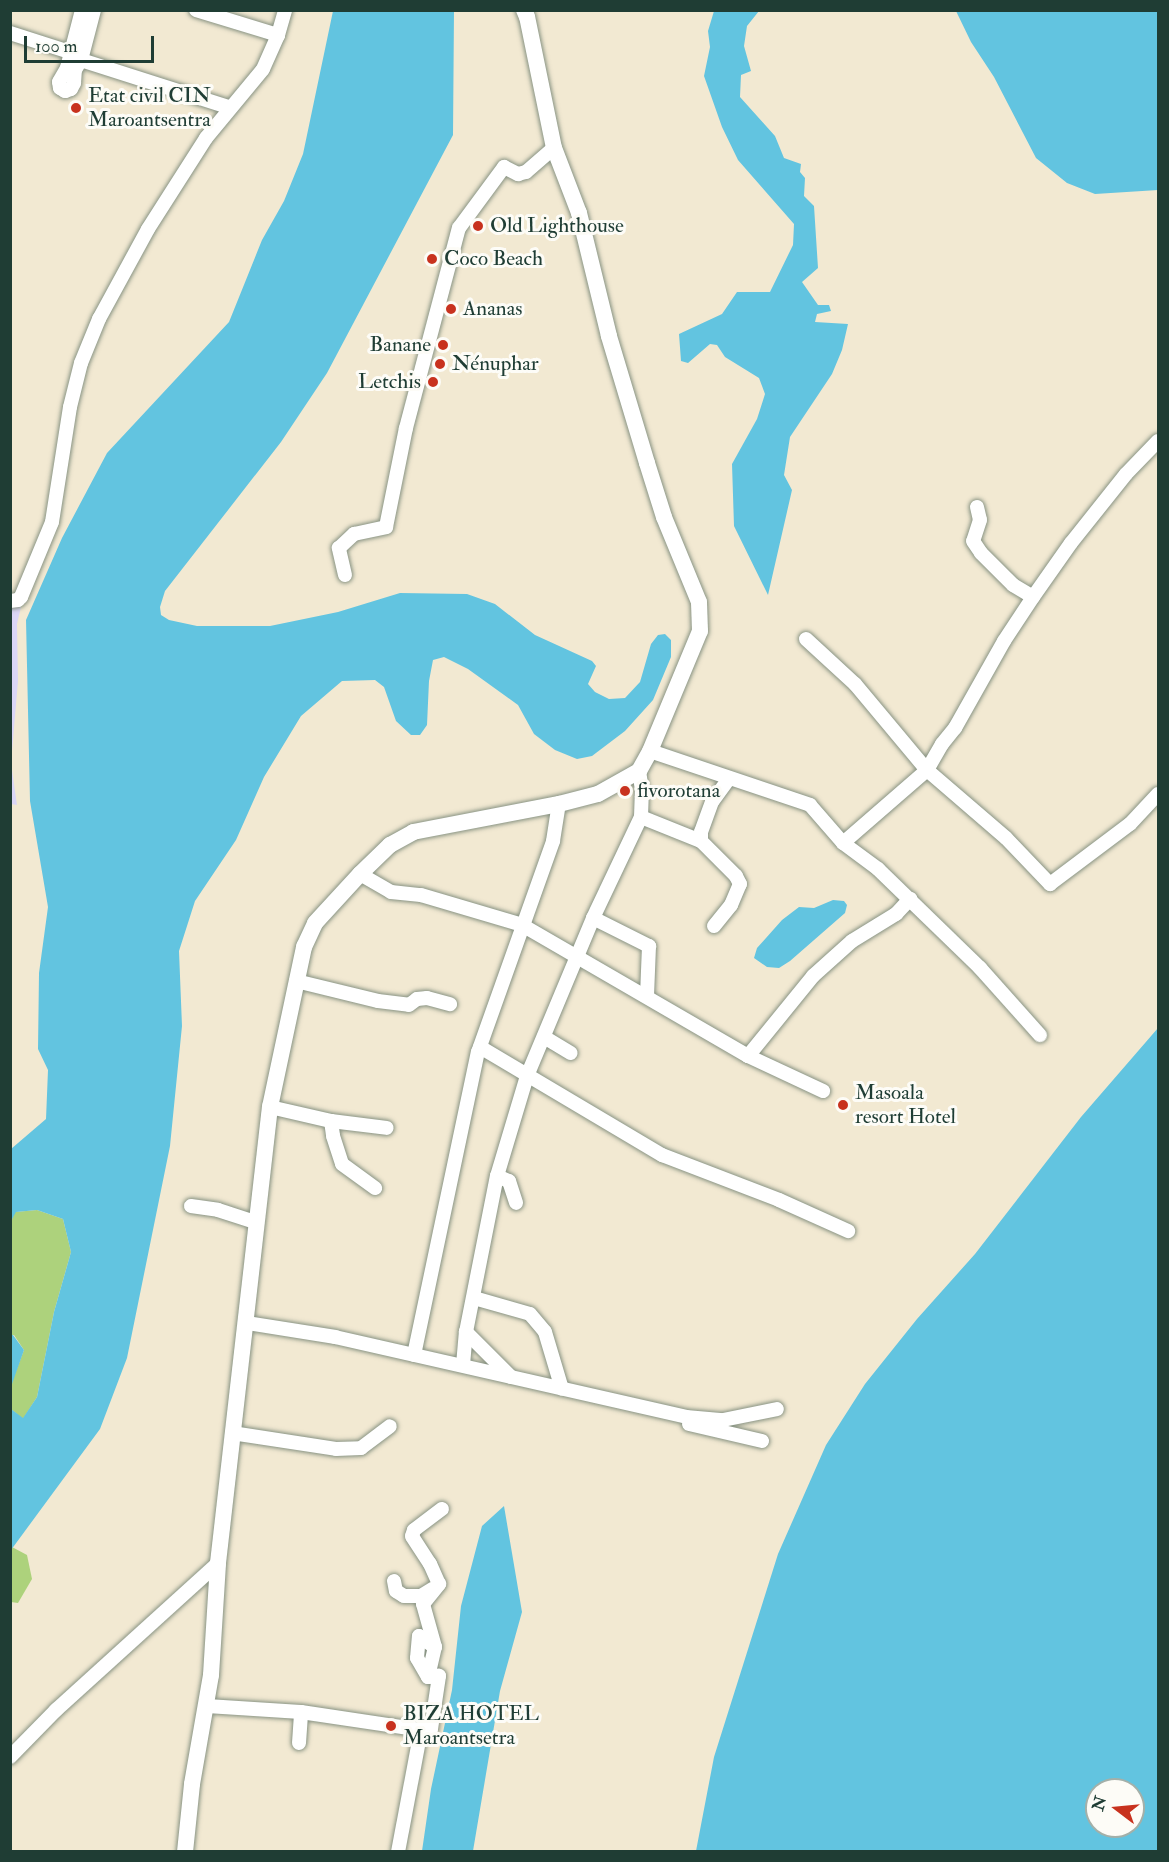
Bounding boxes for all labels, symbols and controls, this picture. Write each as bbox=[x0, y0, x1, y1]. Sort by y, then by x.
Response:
scale bar bbox=[27, 24, 158, 62]
text: 100 m bbox=[35, 35, 78, 58]
place label: Etat civil CIN Maroantsentra bbox=[88, 83, 211, 133]
marker: Etat civil CIN Maroantsentra bbox=[69, 101, 83, 115]
place label: Old Lighthouse bbox=[490, 213, 624, 239]
marker: Old Lighthouse bbox=[471, 219, 485, 233]
place label: Coco Beach bbox=[444, 246, 543, 272]
marker: Coco Beach bbox=[425, 252, 439, 266]
place label: Ananas bbox=[463, 296, 522, 322]
marker: Ananas bbox=[444, 302, 458, 316]
place label: Banane bbox=[370, 332, 431, 358]
marker: Banane bbox=[436, 338, 450, 352]
place label: Nénuphar bbox=[452, 351, 539, 377]
marker: Nénuphar bbox=[433, 357, 447, 371]
place label: Letchis bbox=[358, 369, 421, 395]
marker: Letchis bbox=[426, 375, 440, 389]
place label: fivorotana bbox=[637, 778, 720, 804]
marker: fivorotana bbox=[618, 784, 632, 798]
place label: Masoala resort Hotel bbox=[855, 1080, 956, 1130]
marker: Masoala resort Hotel bbox=[836, 1098, 850, 1112]
place label: BIZA HOTEL Maroantsetra bbox=[403, 1701, 539, 1751]
marker: BIZA HOTEL Maroantsetra bbox=[384, 1719, 398, 1733]
north arrow bbox=[1085, 1778, 1145, 1838]
text: N bbox=[1088, 1794, 1111, 1813]

